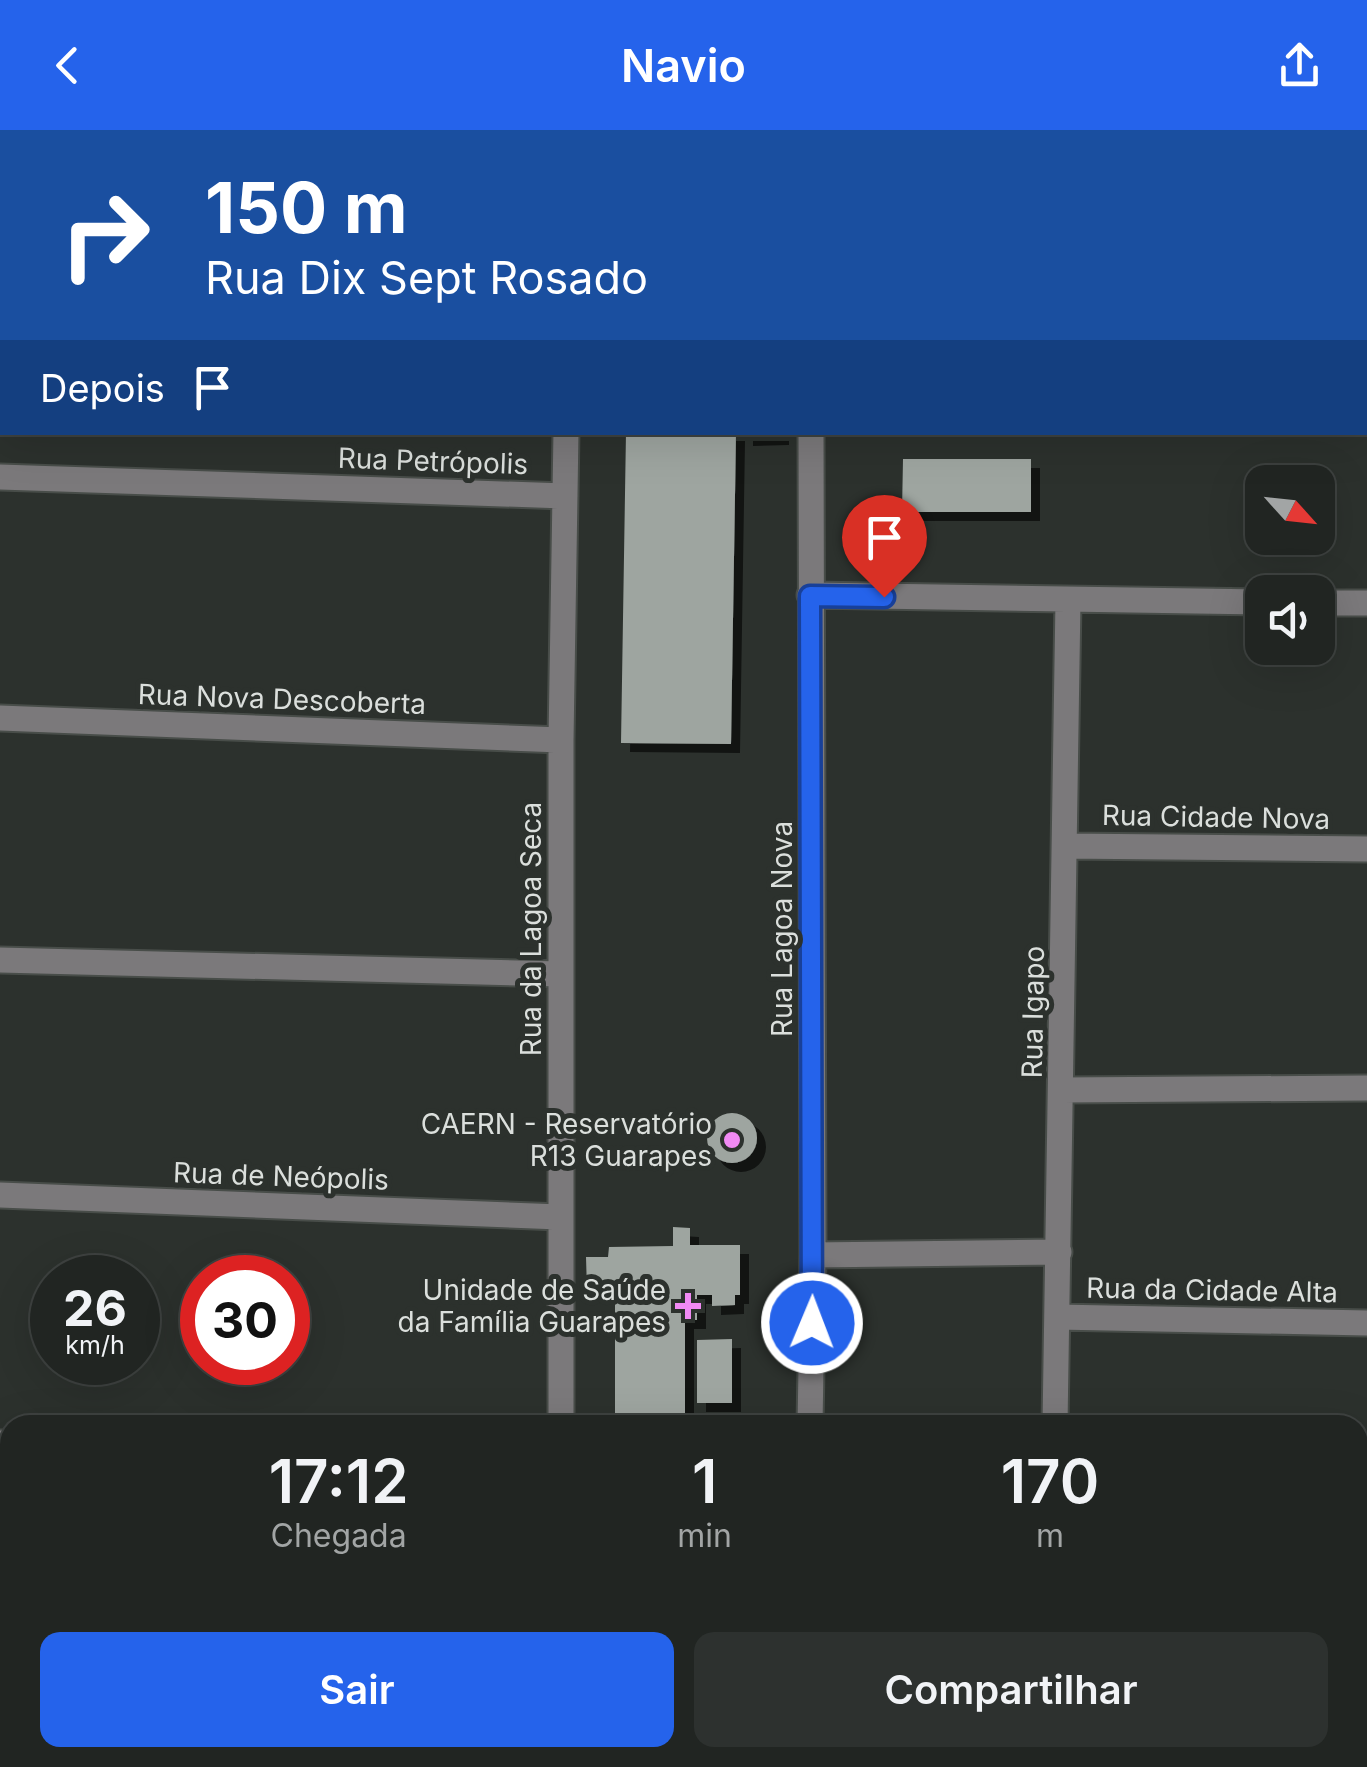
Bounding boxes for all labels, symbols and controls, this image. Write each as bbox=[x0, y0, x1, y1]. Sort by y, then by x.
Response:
icon: back bbox=[40, 38, 95, 93]
text: Navio bbox=[621, 38, 746, 93]
icon: share bbox=[1272, 38, 1327, 93]
text: 150 m bbox=[205, 165, 408, 250]
icon: right bbox=[40, 170, 170, 300]
text: Rua Dix Sept Rosado bbox=[205, 250, 648, 305]
icon: arrive bbox=[185, 360, 240, 415]
text: Depois bbox=[40, 365, 165, 411]
street label: Rua Petrópolis bbox=[337, 441, 529, 481]
north arrow bbox=[1245, 465, 1335, 555]
map controls bbox=[1245, 465, 1335, 665]
pin bbox=[842, 495, 927, 598]
icon: arrive bbox=[857, 510, 912, 565]
button: sound bbox=[1245, 575, 1335, 665]
street label: Rua Nova Descoberta bbox=[137, 677, 427, 721]
street label: Rua Cidade Nova bbox=[1102, 798, 1330, 836]
street label: Rua da Lagoa Seca bbox=[514, 802, 548, 1056]
street label: Rua Lagoa Nova bbox=[765, 821, 799, 1037]
street label: Rua Igapo bbox=[1015, 945, 1051, 1079]
place label: CAERN - Reservatório R13 Guarapes bbox=[421, 1107, 712, 1173]
marker: CAERN - Reservatório R13 Guarapes bbox=[721, 1129, 743, 1151]
street label: Rua de Neópolis bbox=[172, 1155, 390, 1197]
speed limit sign: 30 bbox=[180, 1255, 310, 1385]
position arrow bbox=[760, 1271, 864, 1375]
street label: Rua da Cidade Alta bbox=[1086, 1271, 1338, 1309]
place label: Unidade de Saúde da Família Guarapes bbox=[398, 1273, 666, 1339]
text: 26 bbox=[63, 1278, 127, 1338]
marker: Unidade de Saúde da Família Guarapes bbox=[675, 1293, 701, 1319]
text: km/h bbox=[65, 1330, 125, 1360]
text: 17:12 bbox=[269, 1445, 409, 1517]
text: 1 bbox=[692, 1445, 717, 1517]
text: 170 bbox=[1001, 1445, 1099, 1517]
text: Chegada bbox=[271, 1516, 407, 1555]
text: min bbox=[677, 1516, 732, 1555]
text: m bbox=[1036, 1516, 1064, 1555]
button: Sair bbox=[40, 1632, 674, 1747]
button: Compartilhar bbox=[694, 1632, 1328, 1747]

